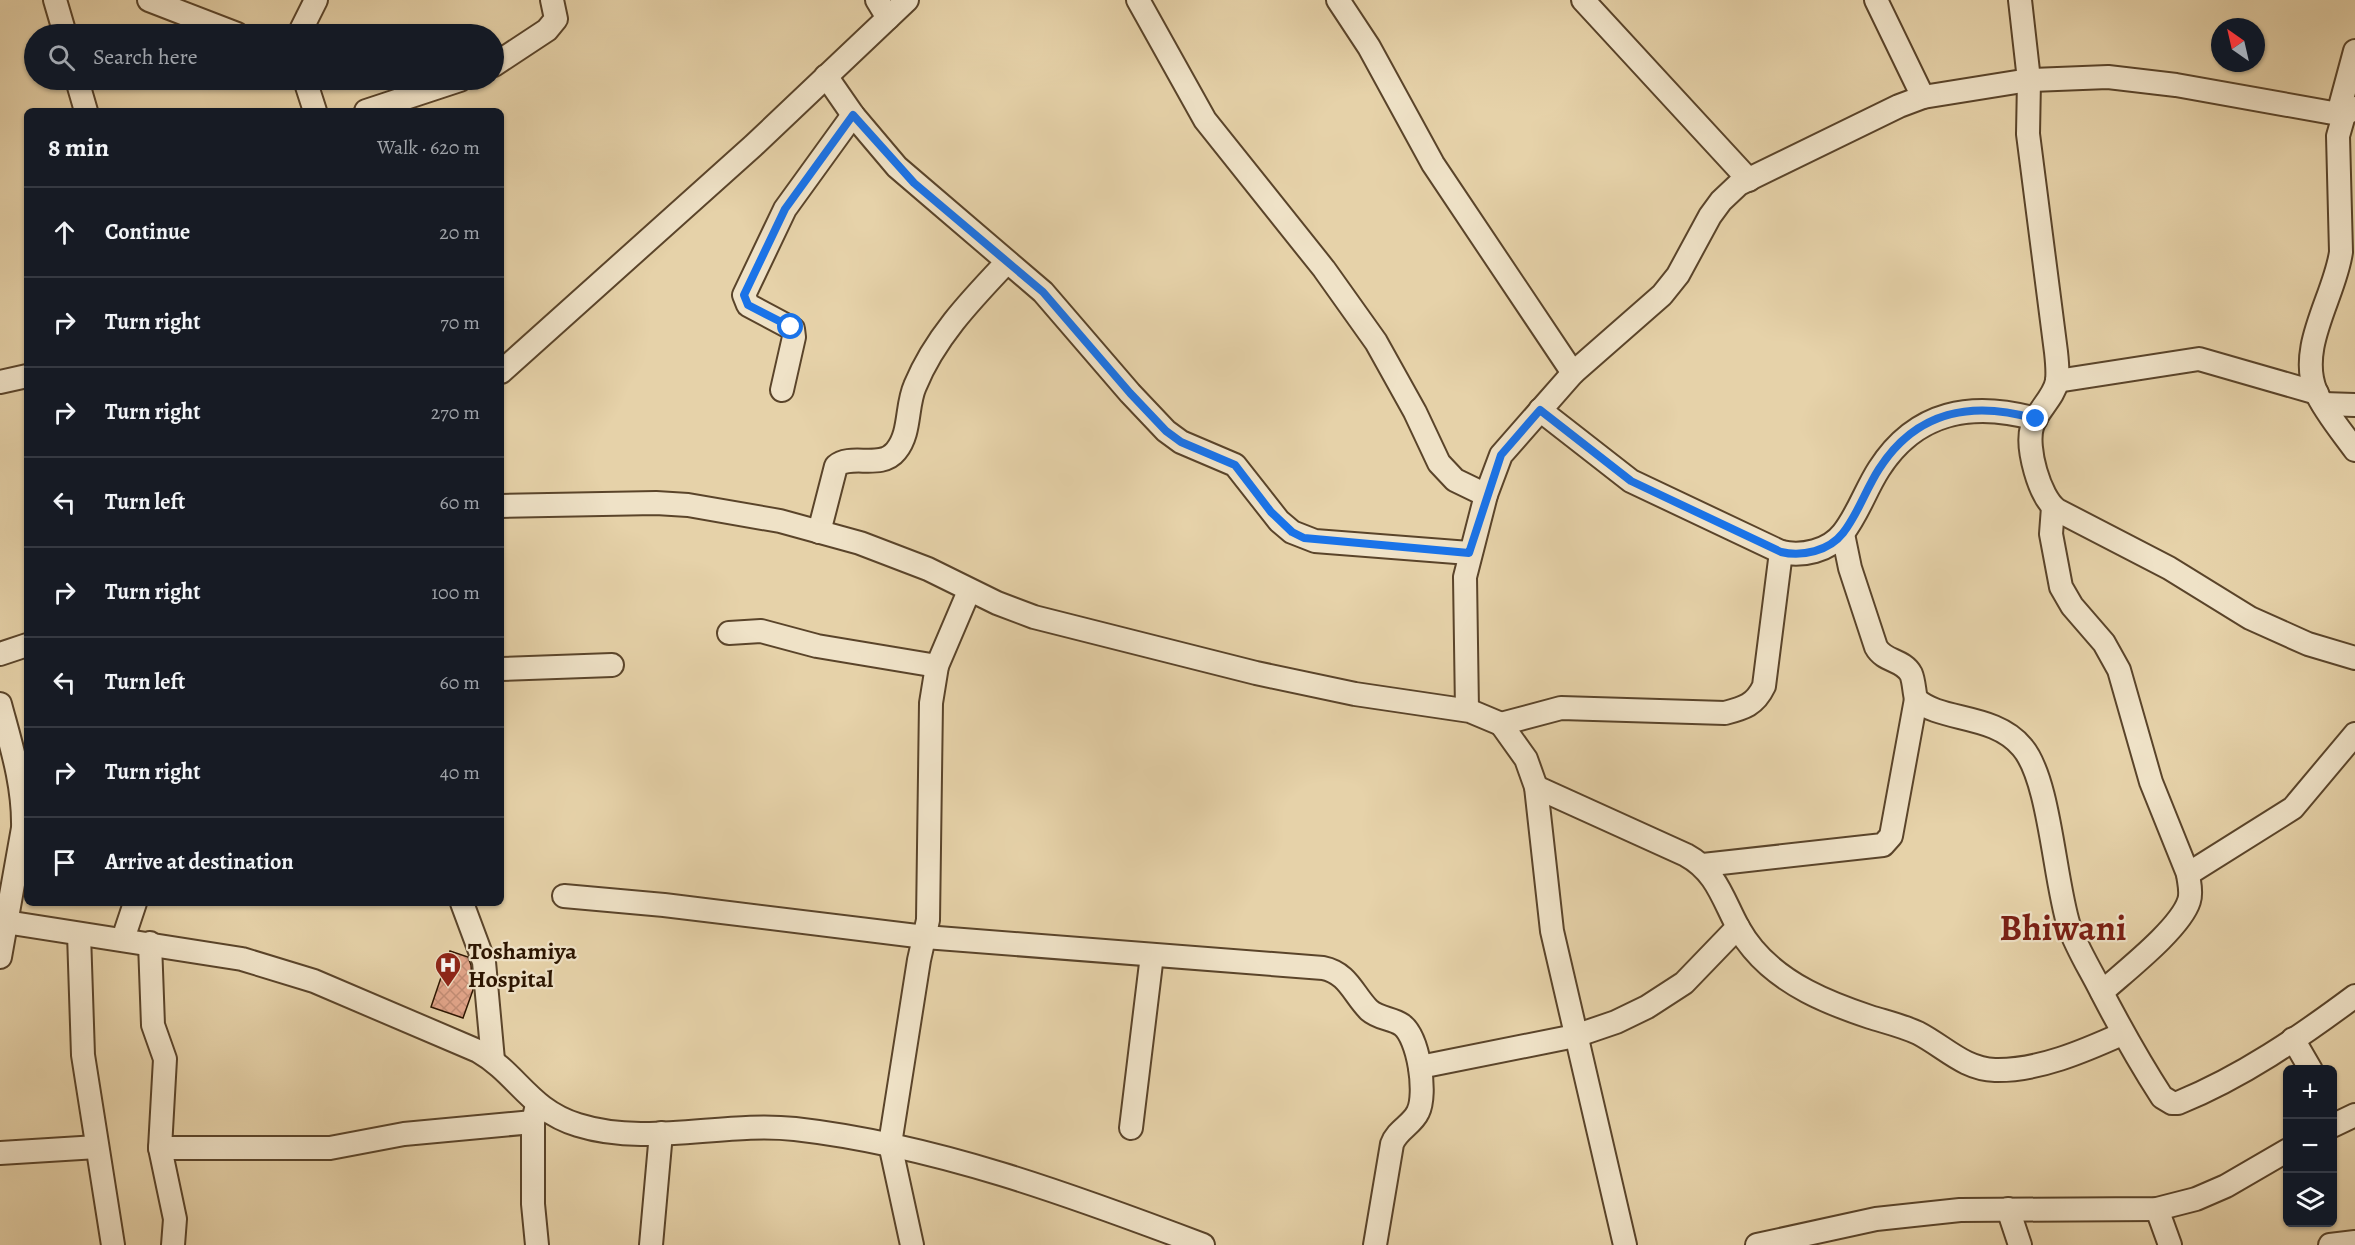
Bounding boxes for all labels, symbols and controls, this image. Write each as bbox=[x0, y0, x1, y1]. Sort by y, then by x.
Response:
north arrow bbox=[2211, 18, 2265, 72]
search box bbox=[24, 24, 504, 90]
icon: search bbox=[45, 41, 78, 74]
text: Search here bbox=[93, 42, 198, 72]
text: 8 min bbox=[48, 130, 109, 165]
text: Walk · 620 m bbox=[377, 134, 480, 161]
icon: ahead bbox=[48, 216, 81, 249]
text: Continue bbox=[105, 217, 190, 247]
text: 20 m bbox=[439, 219, 480, 246]
icon: right bbox=[48, 306, 81, 339]
text: Turn right bbox=[105, 307, 201, 337]
text: 70 m bbox=[440, 309, 480, 336]
route start bbox=[777, 313, 803, 339]
icon: right bbox=[48, 396, 81, 429]
text: Turn right bbox=[105, 397, 201, 427]
text: 270 m bbox=[431, 399, 480, 426]
route end bbox=[2022, 405, 2048, 431]
icon: left bbox=[48, 486, 81, 519]
text: Turn left bbox=[105, 487, 185, 517]
text: 60 m bbox=[440, 489, 480, 516]
icon: right bbox=[48, 576, 81, 609]
text: Turn right bbox=[105, 577, 201, 607]
text: 100 m bbox=[431, 579, 480, 606]
icon: left bbox=[48, 666, 81, 699]
text: Turn left bbox=[105, 667, 185, 697]
text: 60 m bbox=[440, 669, 480, 696]
icon: right bbox=[48, 756, 81, 789]
text: Turn right bbox=[105, 757, 201, 787]
text: 40 m bbox=[440, 759, 480, 786]
icon: arrive bbox=[48, 846, 81, 879]
text: Arrive at destination bbox=[105, 847, 294, 877]
district label: Bhiwani bbox=[2000, 903, 2126, 952]
place label: Toshamiya Hospital bbox=[468, 935, 577, 995]
hospital icon: Toshamiya Hospital bbox=[433, 950, 463, 988]
map controls bbox=[2283, 1065, 2337, 1227]
button: + bbox=[2283, 1065, 2337, 1119]
button: − bbox=[2283, 1119, 2337, 1173]
button: layers bbox=[2283, 1173, 2337, 1227]

